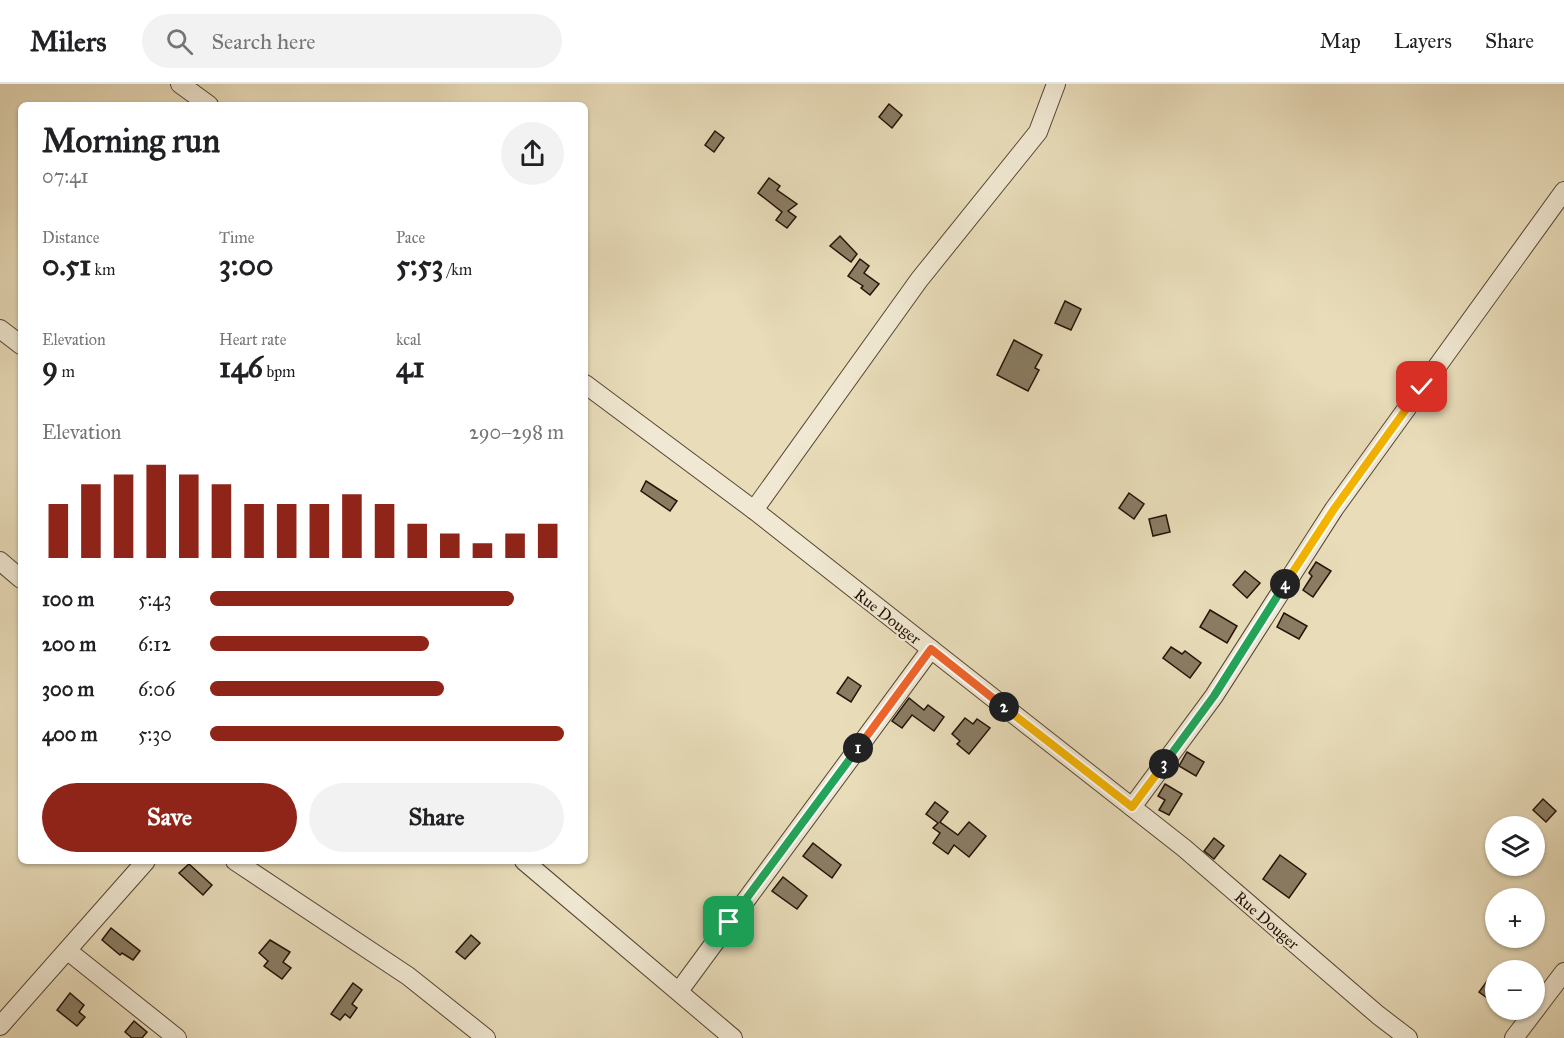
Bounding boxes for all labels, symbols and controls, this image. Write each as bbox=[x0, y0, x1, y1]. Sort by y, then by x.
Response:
search box bbox=[142, 14, 562, 68]
text: Milers bbox=[30, 24, 106, 59]
icon: search bbox=[163, 25, 196, 58]
text: Search here bbox=[211, 28, 316, 55]
text: Map bbox=[1320, 28, 1361, 54]
text: Layers bbox=[1394, 28, 1452, 54]
text: Share bbox=[1485, 28, 1534, 54]
text: Morning run bbox=[42, 121, 220, 161]
button: share bbox=[501, 122, 564, 185]
text: 07:41 bbox=[42, 164, 88, 188]
text: Distance bbox=[42, 228, 99, 247]
text: Time bbox=[219, 228, 254, 247]
text: Pace bbox=[396, 228, 425, 247]
text: 0.51 bbox=[42, 247, 91, 283]
text: 3:00 bbox=[219, 247, 273, 283]
text: 5:53 bbox=[396, 247, 443, 283]
text: km bbox=[91, 260, 115, 279]
text: /km bbox=[443, 260, 472, 279]
text: Elevation bbox=[42, 330, 106, 349]
text: Heart rate bbox=[219, 330, 286, 349]
text: kcal bbox=[396, 330, 421, 349]
text: 9 bbox=[42, 349, 58, 385]
text: 146 bbox=[219, 349, 263, 385]
text: 41 bbox=[396, 349, 425, 385]
pin bbox=[1396, 361, 1447, 412]
text: m bbox=[58, 362, 75, 381]
text: bpm bbox=[263, 362, 296, 381]
icon: check bbox=[1405, 370, 1438, 403]
text: Elevation bbox=[42, 420, 121, 444]
text: 290–298 m bbox=[469, 420, 564, 444]
pin: 4 bbox=[1270, 569, 1300, 599]
text: 4 bbox=[1281, 574, 1289, 593]
street label: Rue Douger bbox=[850, 585, 925, 649]
text: 100 m bbox=[42, 587, 94, 611]
text: 5:43 bbox=[138, 587, 171, 611]
text: 200 m bbox=[42, 632, 96, 656]
text: 6:12 bbox=[138, 632, 171, 656]
text: 300 m bbox=[42, 677, 94, 701]
text: 6:06 bbox=[138, 677, 175, 701]
pin: 2 bbox=[989, 692, 1019, 722]
text: 2 bbox=[1000, 697, 1008, 716]
text: 400 m bbox=[42, 722, 98, 746]
text: 5:30 bbox=[138, 722, 172, 746]
pin: 1 bbox=[843, 733, 873, 763]
text: 1 bbox=[855, 738, 861, 757]
pin: 3 bbox=[1149, 749, 1179, 779]
text: 3 bbox=[1161, 754, 1167, 773]
button: Save bbox=[42, 783, 297, 852]
button: Share bbox=[309, 783, 564, 852]
map controls bbox=[1485, 816, 1545, 1020]
button: layers bbox=[1485, 816, 1545, 876]
street label: Rue Douger bbox=[1230, 887, 1303, 954]
button: + bbox=[1485, 888, 1545, 948]
pin bbox=[703, 896, 754, 947]
icon: arrive bbox=[712, 905, 745, 938]
button: − bbox=[1485, 960, 1545, 1020]

